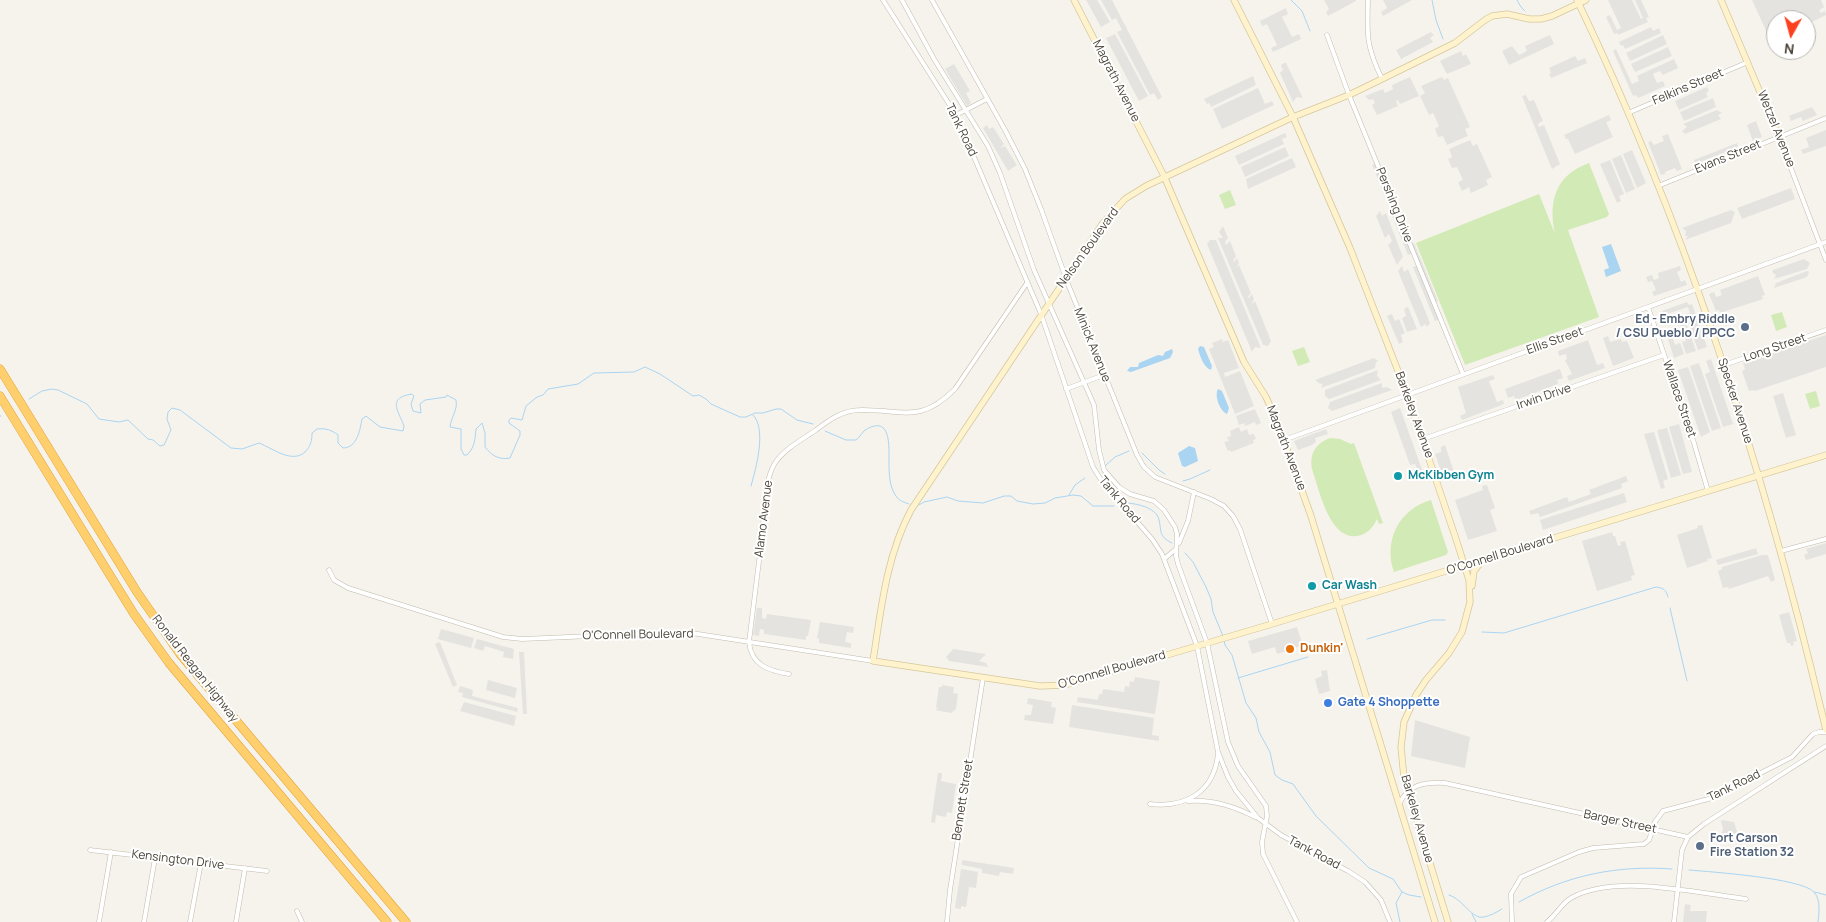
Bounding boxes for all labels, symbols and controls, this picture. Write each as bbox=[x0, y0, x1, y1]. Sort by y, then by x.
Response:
north arrow bbox=[1766, 10, 1816, 60]
street label: Magrath Avenue bbox=[1089, 38, 1143, 124]
text: N bbox=[1783, 39, 1795, 59]
street label: Felkins Street bbox=[1650, 66, 1726, 108]
street label: Wetzel Avenue bbox=[1754, 89, 1798, 169]
street label: Tank Road bbox=[942, 101, 980, 159]
street label: Evans Street bbox=[1693, 137, 1763, 177]
street label: Pershing Drive bbox=[1372, 166, 1416, 244]
street label: Nelson Boulevard bbox=[1054, 205, 1122, 291]
street label: Minick Avenue bbox=[1071, 306, 1113, 384]
place label: Ed - Embry Riddle / CSU Pueblo / PPCC bbox=[1616, 313, 1735, 341]
marker: Ed - Embry Riddle / CSU Pueblo / PPCC bbox=[1739, 321, 1751, 333]
street label: Ellis Street bbox=[1525, 324, 1585, 358]
street label: Long Street bbox=[1742, 331, 1808, 365]
street label: Specker Avenue bbox=[1714, 357, 1756, 445]
street label: Wallace Street bbox=[1659, 358, 1699, 440]
street label: Barkeley Avenue bbox=[1392, 370, 1436, 460]
street label: Irwin Drive bbox=[1515, 381, 1573, 413]
street label: Magrath Avenue bbox=[1263, 403, 1309, 493]
place label: McKibben Gym bbox=[1408, 469, 1494, 483]
marker: McKibben Gym bbox=[1392, 470, 1404, 482]
street label: Tank Road bbox=[1095, 474, 1143, 526]
street label: Alamo Avenue bbox=[752, 480, 776, 558]
street label: O'Connell Boulevard bbox=[1445, 532, 1555, 578]
place label: Car Wash bbox=[1322, 579, 1377, 593]
marker: Car Wash bbox=[1306, 580, 1318, 592]
street label: Ronald Reagan Highway bbox=[149, 613, 241, 725]
street label: O'Connell Boulevard bbox=[582, 627, 694, 643]
place label: Dunkin' bbox=[1300, 642, 1343, 656]
marker: Dunkin' bbox=[1284, 643, 1296, 655]
street label: O'Connell Boulevard bbox=[1057, 648, 1167, 692]
place label: Gate 4 Shoppette bbox=[1338, 696, 1440, 710]
marker: Gate 4 Shoppette bbox=[1322, 697, 1334, 709]
street label: Bennett Street bbox=[949, 758, 977, 842]
street label: Tank Road bbox=[1705, 767, 1763, 805]
street label: Barkeley Avenue bbox=[1398, 773, 1436, 865]
street label: Barger Street bbox=[1582, 807, 1658, 837]
place label: Fort Carson Fire Station 32 bbox=[1710, 832, 1794, 860]
street label: Tank Road bbox=[1285, 833, 1343, 873]
marker: Fort Carson Fire Station 32 bbox=[1694, 840, 1706, 852]
street label: Kensington Drive bbox=[131, 847, 225, 873]

